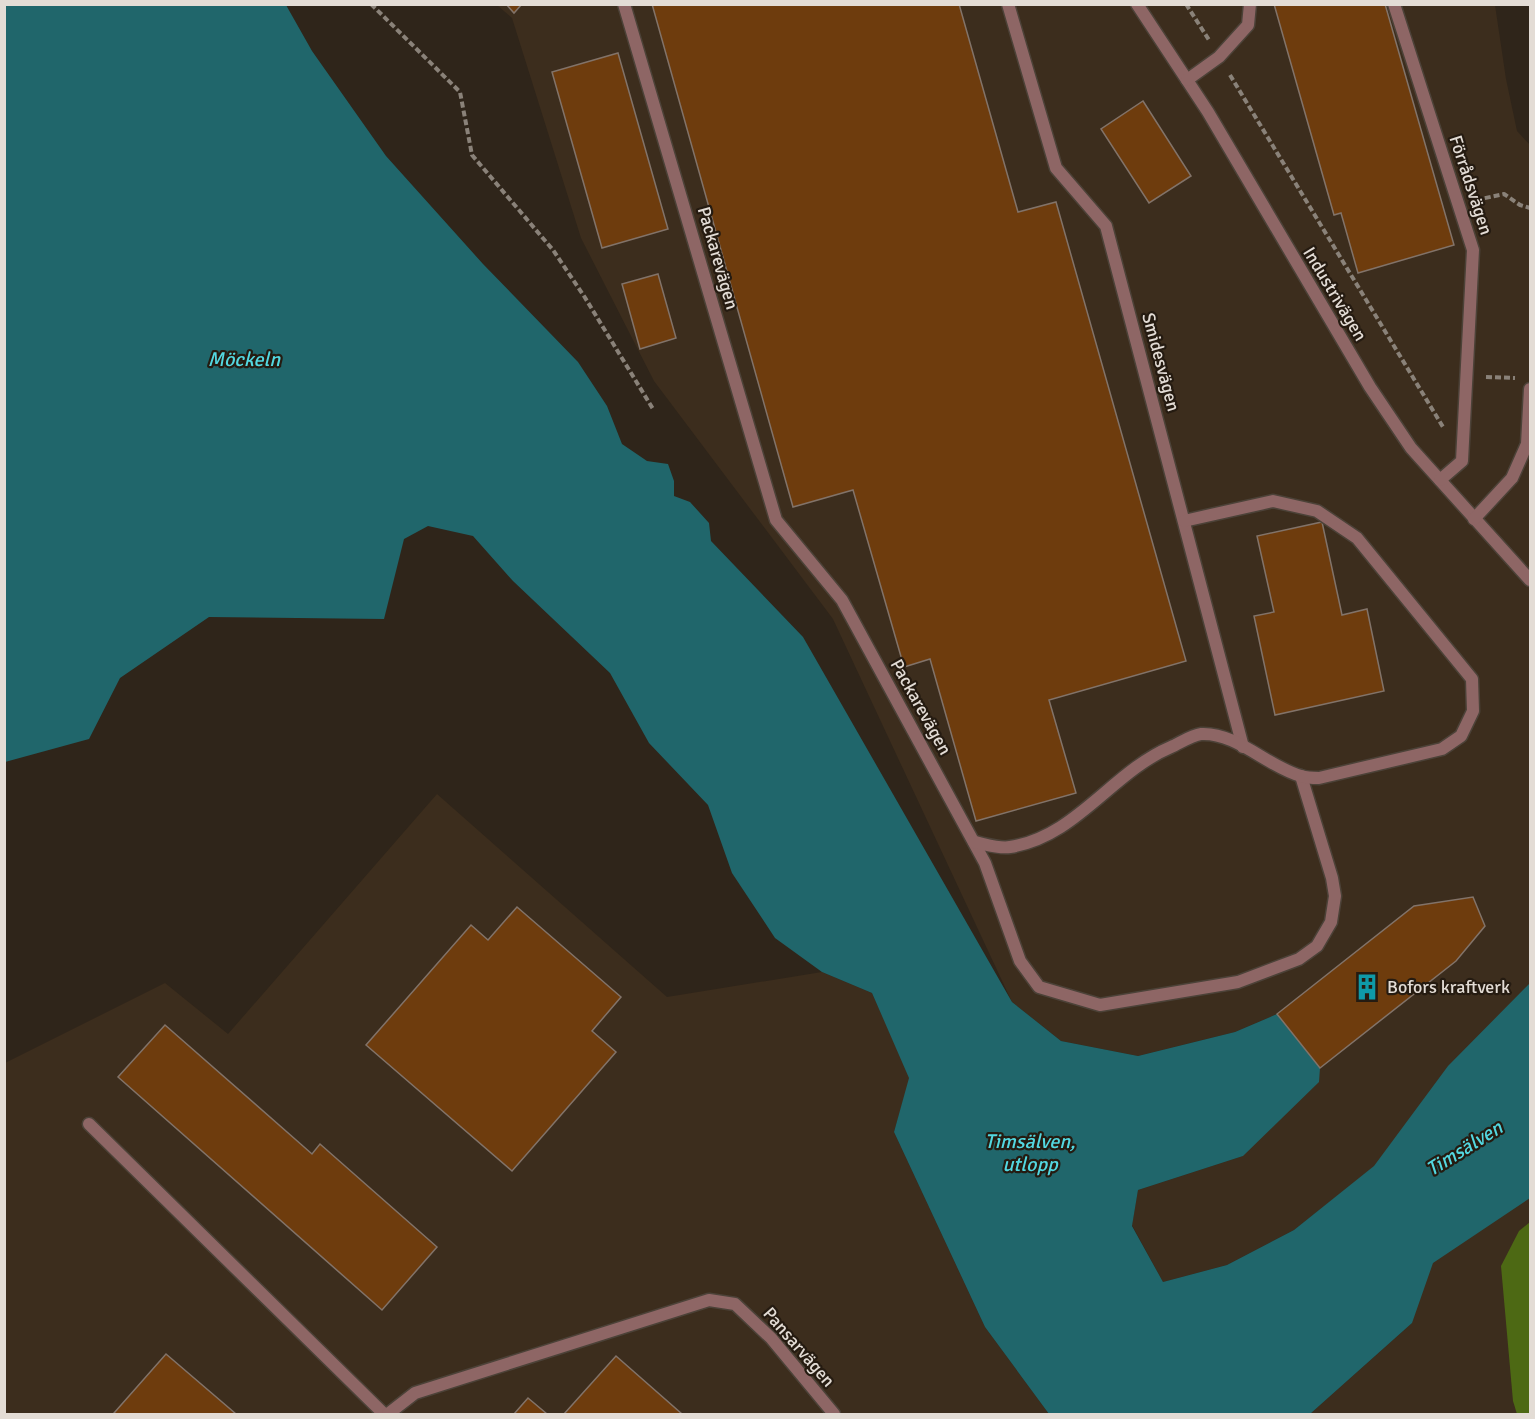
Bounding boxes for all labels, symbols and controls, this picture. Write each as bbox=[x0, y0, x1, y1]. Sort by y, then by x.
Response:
street label: Förrådsvägen bbox=[1445, 132, 1497, 238]
street label: Packarevägen bbox=[693, 204, 743, 312]
street label: Industrivägen bbox=[1298, 243, 1372, 345]
street label: Smidesvägen bbox=[1137, 310, 1185, 414]
water label: Möckeln bbox=[208, 347, 281, 372]
street label: Packarevägen bbox=[886, 655, 956, 759]
building icon: Bofors kraftverk bbox=[1352, 972, 1382, 1002]
place label: Bofors kraftverk bbox=[1387, 976, 1510, 998]
water label: Timsälven bbox=[1421, 1115, 1508, 1182]
water label: Timsälven, utlopp bbox=[985, 1129, 1075, 1177]
street label: Pansarvägen bbox=[758, 1303, 840, 1391]

